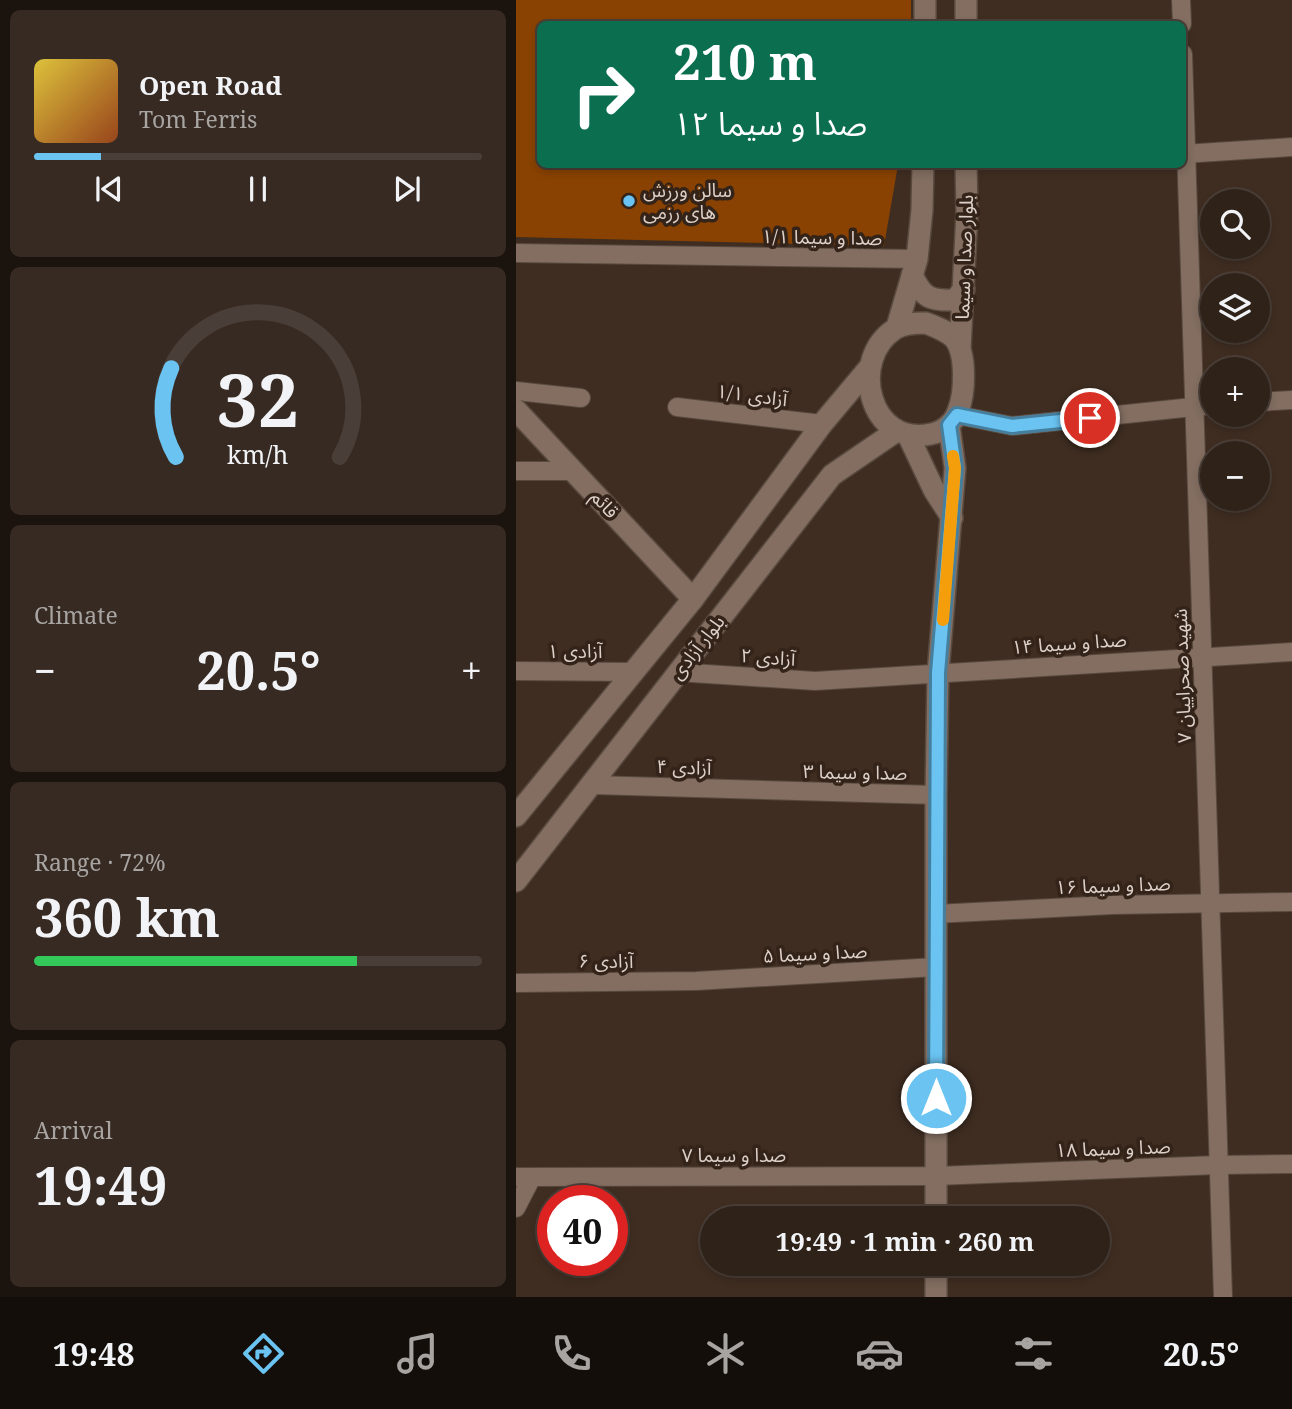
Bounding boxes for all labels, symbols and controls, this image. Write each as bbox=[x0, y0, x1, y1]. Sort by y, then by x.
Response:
text: 210 m bbox=[673, 28, 817, 94]
icon: right bbox=[558, 49, 649, 140]
text: Open Road bbox=[139, 67, 282, 103]
text: صدا و سیما ۱۲ bbox=[673, 101, 867, 144]
text: Tom Ferris bbox=[139, 103, 257, 135]
icon: previous bbox=[90, 170, 128, 208]
icon: pause bbox=[239, 170, 277, 208]
icon: next bbox=[388, 170, 426, 208]
place label: سالن ورزش های رزمی bbox=[643, 177, 732, 225]
map controls bbox=[1200, 189, 1270, 511]
button: search bbox=[1200, 189, 1270, 259]
marker: سالن ورزش های رزمی bbox=[621, 193, 637, 209]
street label: بلوار صدا و سیما bbox=[949, 194, 979, 320]
street label: صدا و سیما ۱/۱ bbox=[761, 223, 883, 251]
button: layers bbox=[1200, 273, 1270, 343]
text: 32 bbox=[217, 350, 299, 449]
button: + bbox=[1200, 357, 1270, 427]
street label: آزادی ۱/۱ bbox=[715, 378, 790, 412]
pin bbox=[1060, 388, 1120, 448]
icon: arrive bbox=[1071, 399, 1109, 437]
text: km/h bbox=[227, 437, 289, 471]
button: − bbox=[1200, 441, 1270, 511]
street label: قائم bbox=[584, 484, 625, 525]
text: Climate bbox=[34, 599, 118, 631]
street label: شهید صحراییان ۷ bbox=[1167, 608, 1197, 744]
street label: بلوار آزادی bbox=[664, 609, 730, 685]
street label: صدا و سیما ۱۴ bbox=[1011, 626, 1127, 660]
text: 20.5° bbox=[196, 634, 321, 705]
street label: آزادی ۱ bbox=[548, 638, 604, 664]
street label: آزادی ۲ bbox=[740, 642, 798, 672]
text: − bbox=[34, 644, 56, 696]
text: + bbox=[461, 644, 482, 696]
street label: آزادی ۴ bbox=[656, 753, 713, 781]
street label: صدا و سیما ۳ bbox=[803, 758, 907, 786]
text: Range · 72% bbox=[34, 846, 166, 878]
street label: صدا و سیما ۱۶ bbox=[1055, 870, 1171, 900]
text: 360 km bbox=[34, 881, 220, 952]
street label: صدا و سیما ۵ bbox=[762, 937, 868, 969]
street label: آزادی ۶ bbox=[579, 948, 635, 974]
position arrow bbox=[899, 1061, 973, 1135]
text: Arrival bbox=[34, 1114, 113, 1146]
street label: صدا و سیما ۱۸ bbox=[1055, 1133, 1171, 1163]
street label: صدا و سیما ۷ bbox=[682, 1142, 786, 1168]
text: 19:49 bbox=[34, 1149, 167, 1220]
speed limit sign: 40 bbox=[537, 1185, 628, 1276]
text: 19:49 · 1 min · 260 m bbox=[775, 1223, 1035, 1259]
icon: directions bbox=[239, 1329, 288, 1378]
icon: music bbox=[393, 1329, 442, 1378]
icon: phone bbox=[547, 1329, 596, 1378]
icon: climate bbox=[701, 1329, 750, 1378]
icon: car bbox=[855, 1329, 904, 1378]
icon: filters bbox=[1009, 1329, 1058, 1378]
text: 19:48 bbox=[52, 1332, 135, 1375]
text: 20.5° bbox=[1163, 1332, 1239, 1375]

